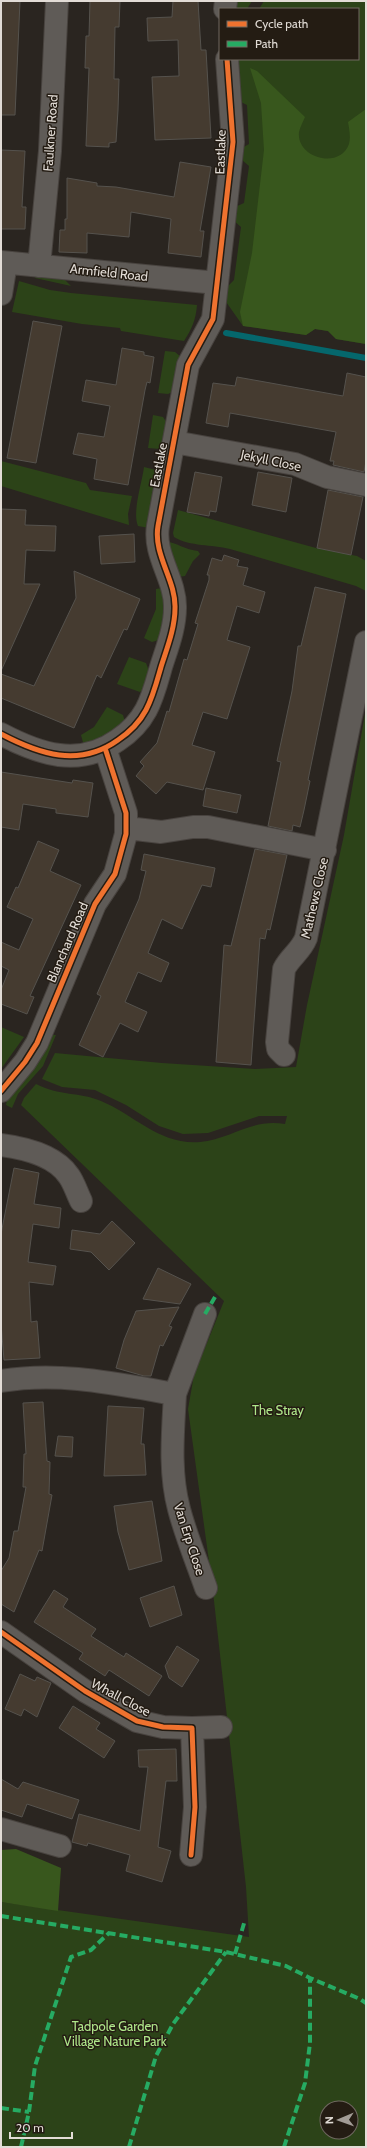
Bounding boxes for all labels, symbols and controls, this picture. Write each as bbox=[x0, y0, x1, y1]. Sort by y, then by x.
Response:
legend bbox=[219, 8, 359, 60]
text: Cycle path bbox=[255, 16, 308, 31]
text: Path bbox=[255, 36, 278, 51]
street label: Faulkner Road bbox=[39, 94, 61, 172]
street label: Eastlake bbox=[211, 129, 229, 175]
street label: Armfield Road bbox=[69, 260, 149, 284]
street label: Eastlake bbox=[146, 441, 170, 488]
street label: Jekyll Close bbox=[238, 446, 303, 474]
street label: Mathews Close bbox=[297, 856, 331, 940]
street label: Blanchard Road bbox=[43, 899, 91, 985]
park label: The Stray bbox=[252, 1402, 304, 1418]
street label: Van Erp Close bbox=[171, 1501, 209, 1578]
street label: Whall Close bbox=[89, 1675, 154, 1719]
park label: Tadpole Garden Village Nature Park bbox=[64, 2018, 167, 2049]
north arrow bbox=[319, 2100, 359, 2140]
scale bar bbox=[10, 2114, 72, 2140]
text: N bbox=[322, 2116, 336, 2124]
text: 20 m bbox=[16, 2120, 44, 2135]

